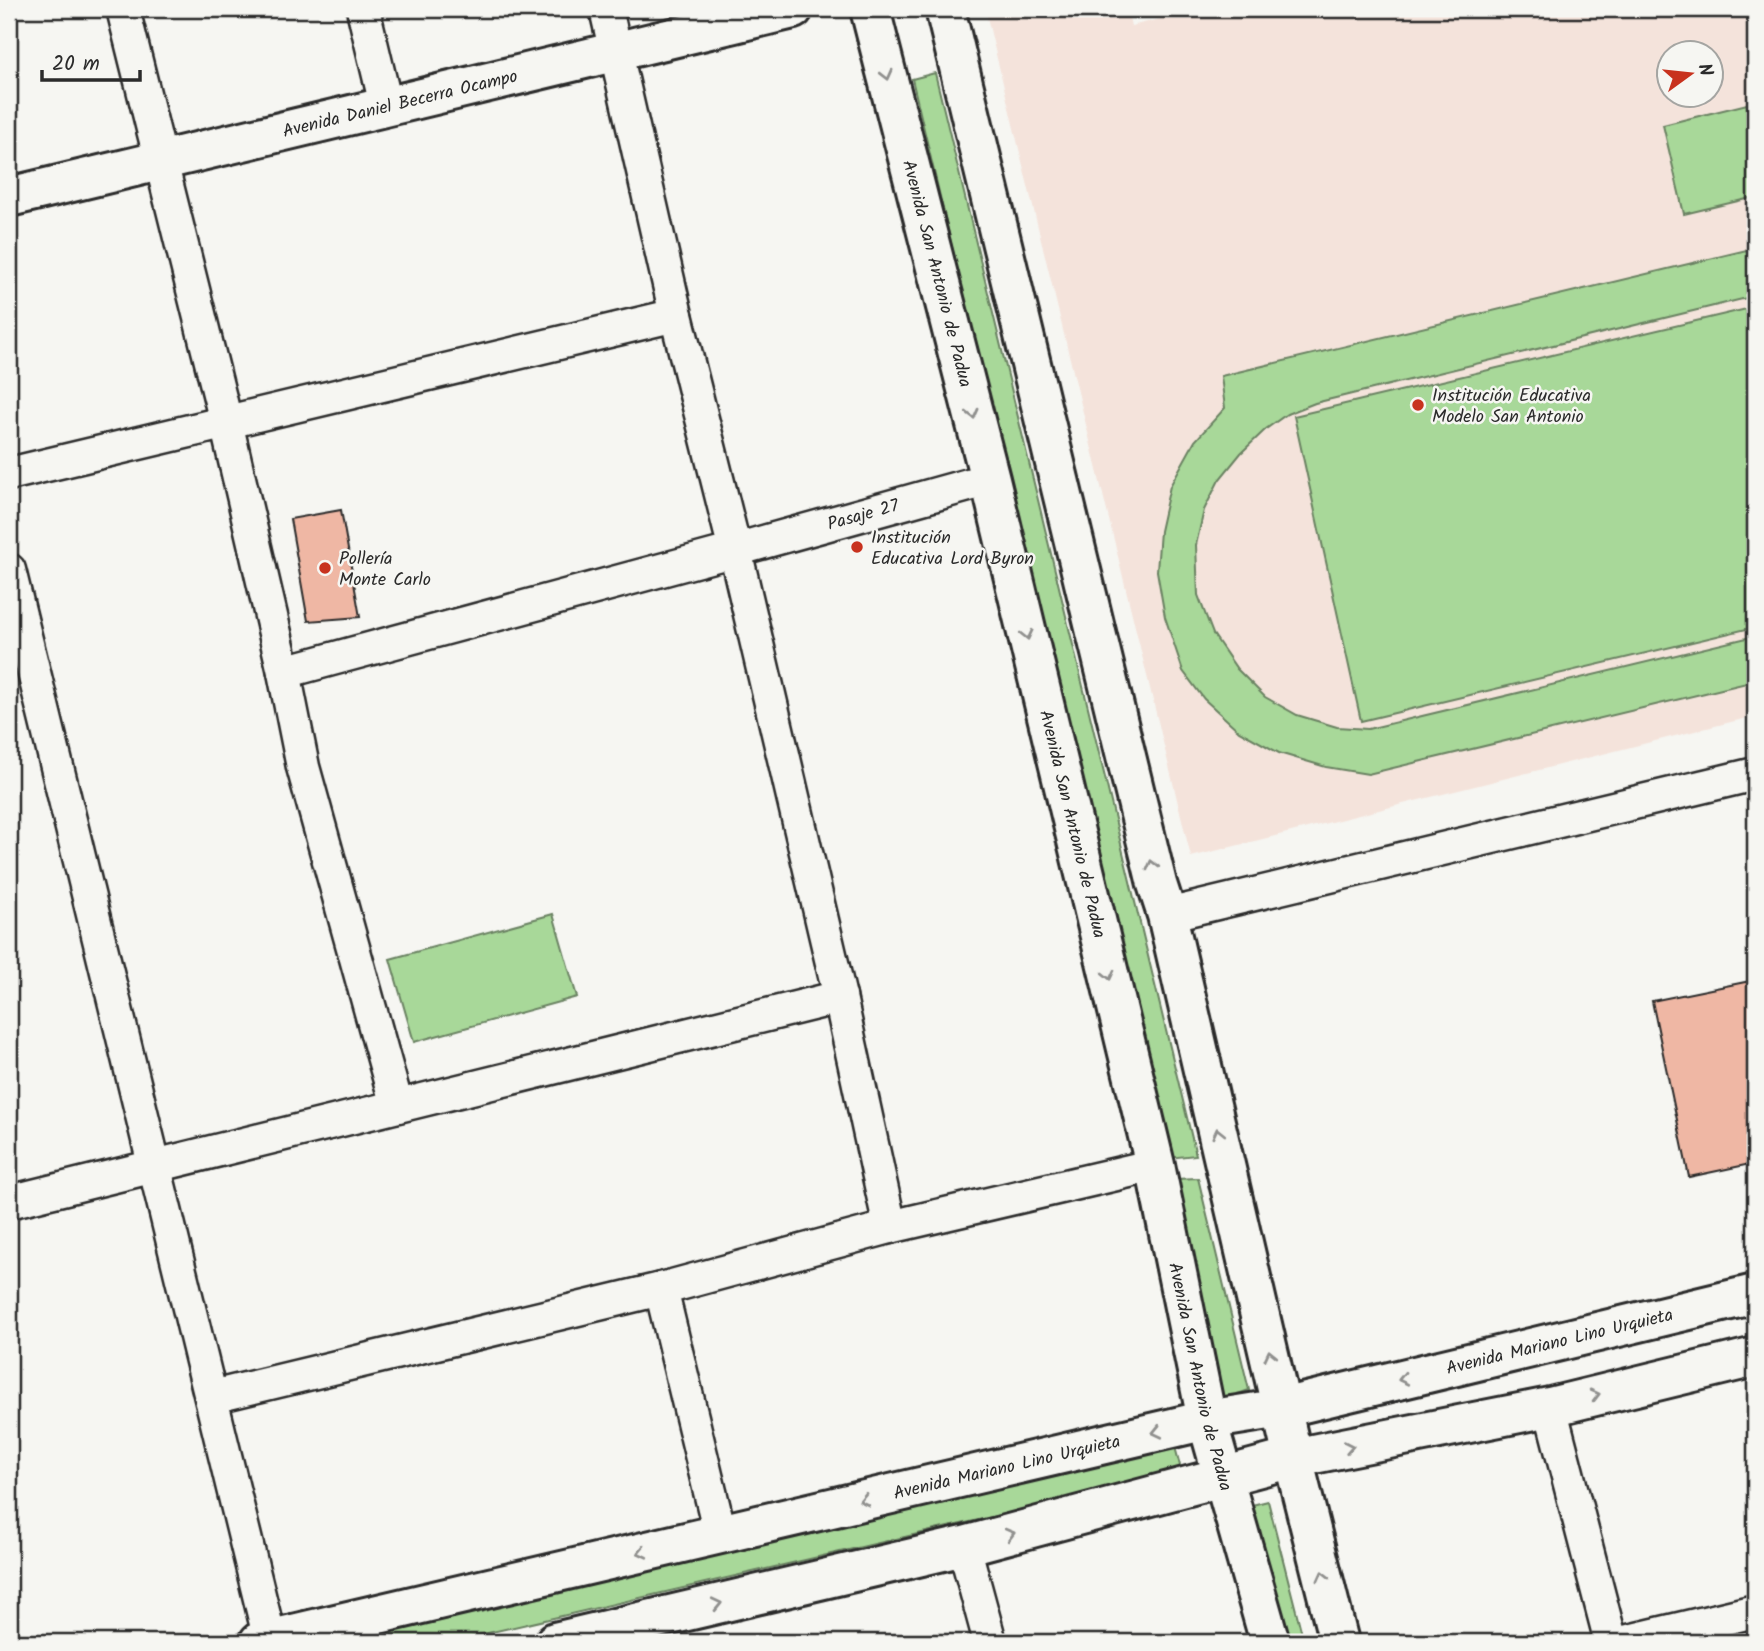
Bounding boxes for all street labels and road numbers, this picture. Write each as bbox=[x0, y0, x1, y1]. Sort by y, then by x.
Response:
street label: Avenida Daniel Becerra Ocampo bbox=[280, 63, 521, 147]
street label: Avenida San Antonio de Padua bbox=[893, 157, 979, 391]
street label: Pasaje 27 bbox=[824, 492, 903, 540]
street label: Avenida San Antonio de Padua bbox=[1030, 707, 1113, 941]
street label: Avenida San Antonio de Padua bbox=[1159, 1260, 1239, 1495]
street label: Avenida Mariano Lino Urquieta bbox=[1443, 1301, 1676, 1384]
street label: Avenida Mariano Lino Urquieta bbox=[891, 1428, 1124, 1509]

